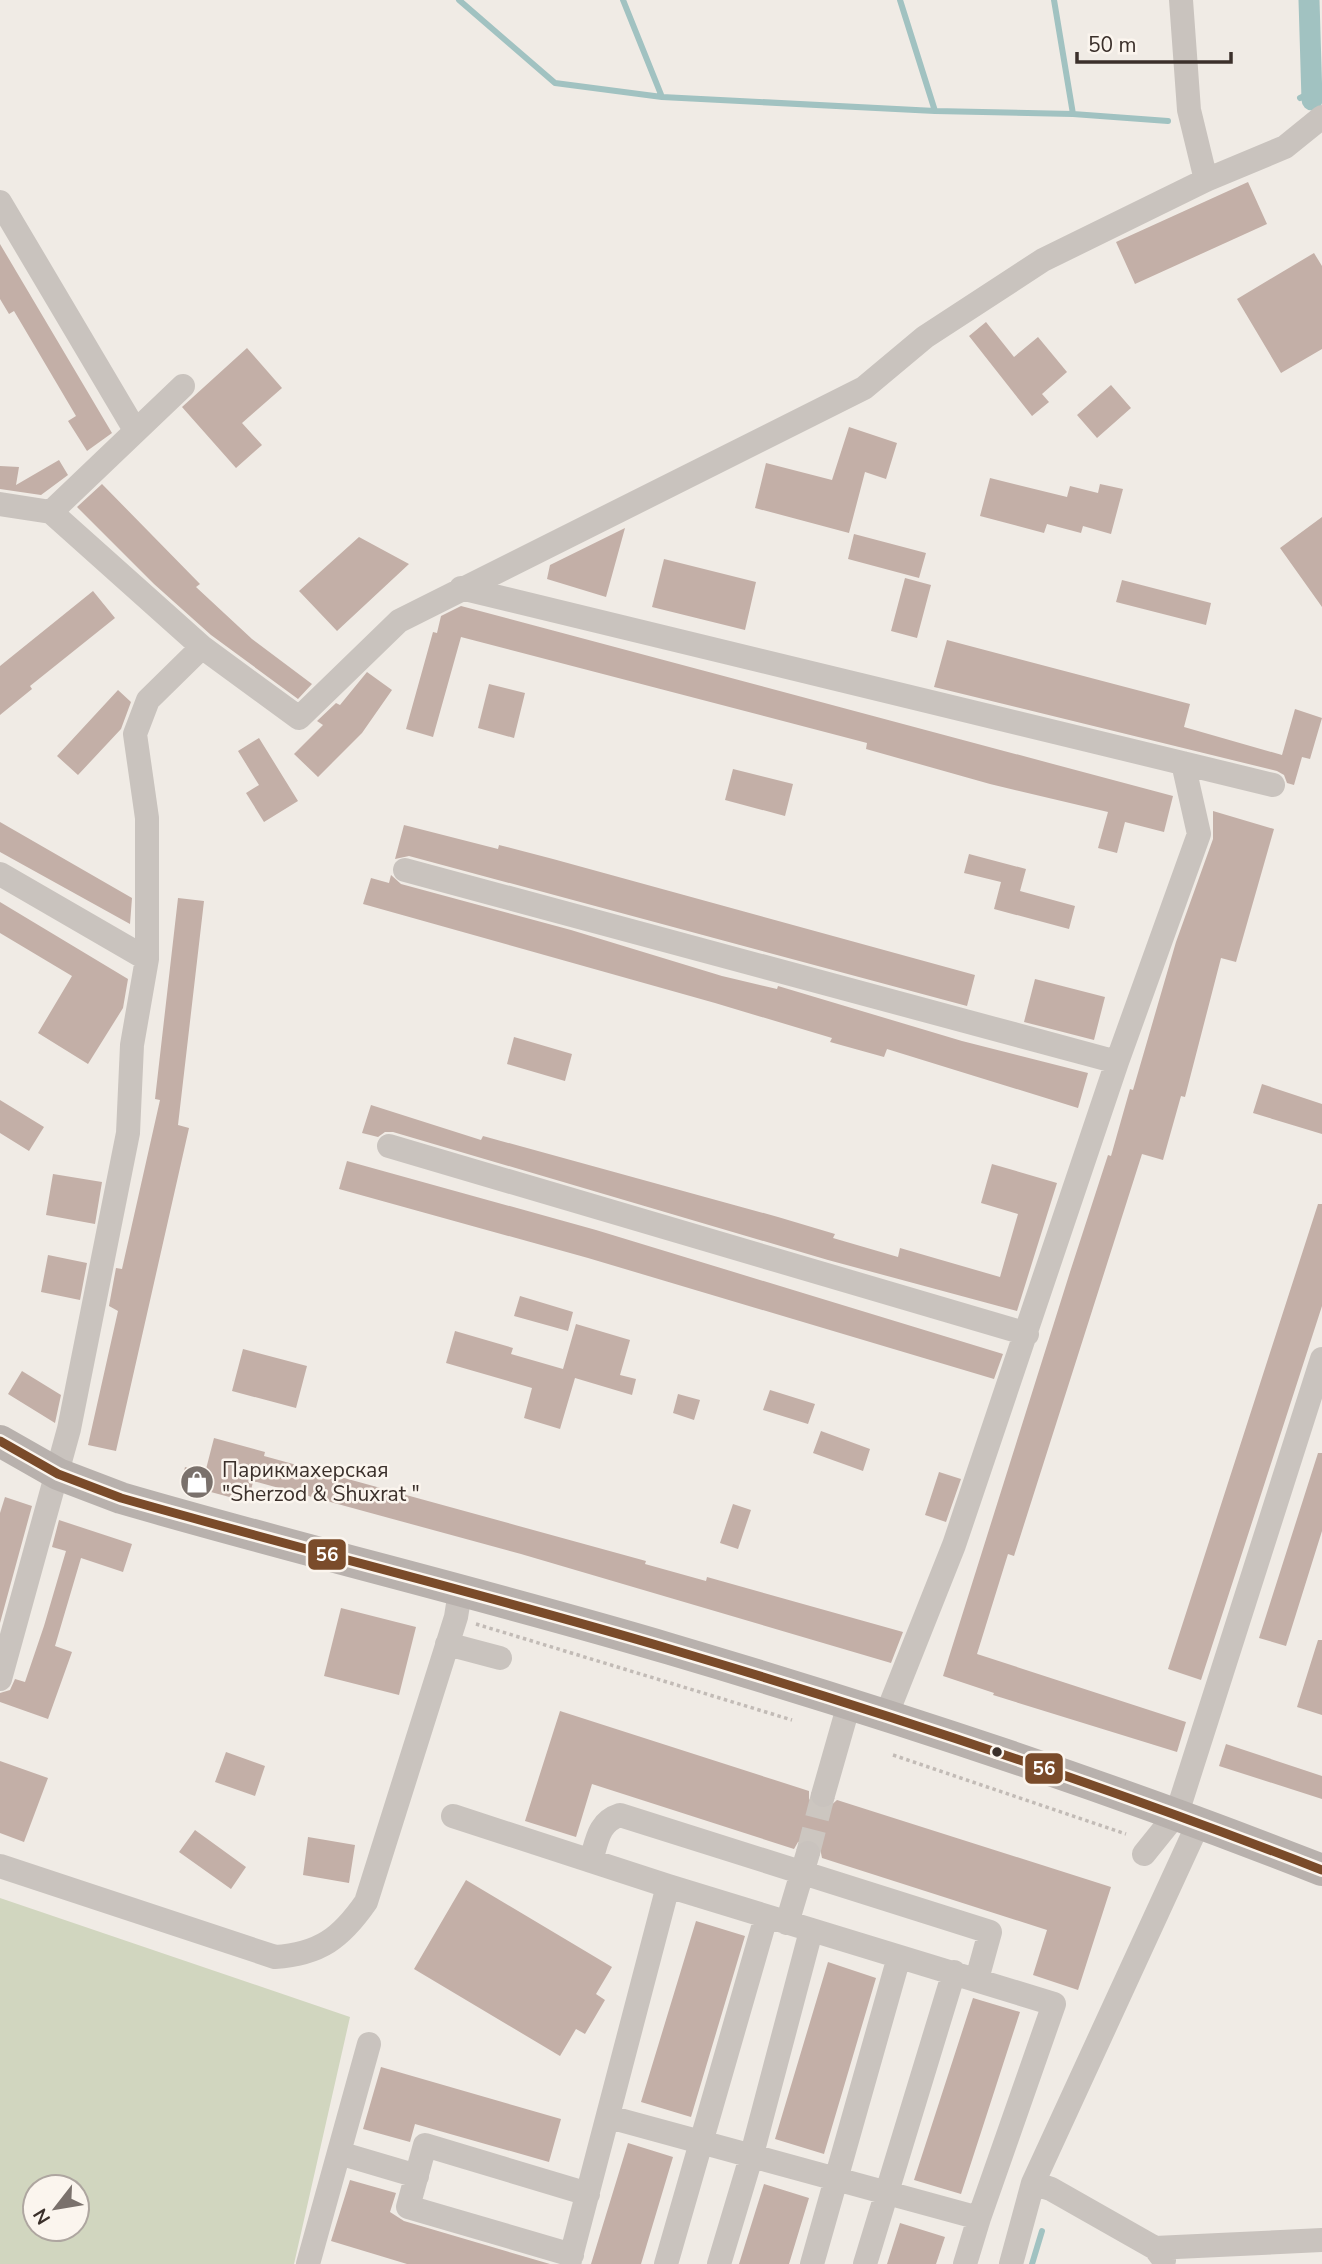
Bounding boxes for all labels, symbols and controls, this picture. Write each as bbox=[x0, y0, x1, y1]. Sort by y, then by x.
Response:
scale bar bbox=[1077, 21, 1231, 65]
text: 50 m bbox=[1088, 31, 1137, 59]
place label: Парикмахерская "Sherzod & Shuxrat " bbox=[222, 1456, 420, 1508]
shop icon: Парикмахерская "Sherzod & Shuxrat " bbox=[178, 1463, 216, 1501]
line badge: 56 bbox=[307, 1538, 347, 1571]
text: 56 bbox=[316, 1542, 338, 1568]
unlabelled marker bbox=[990, 1745, 1004, 1759]
line badge: 56 bbox=[1024, 1752, 1064, 1785]
text: 56 bbox=[1033, 1756, 1055, 1782]
north arrow bbox=[21, 2173, 91, 2243]
text: N bbox=[27, 2203, 57, 2229]

